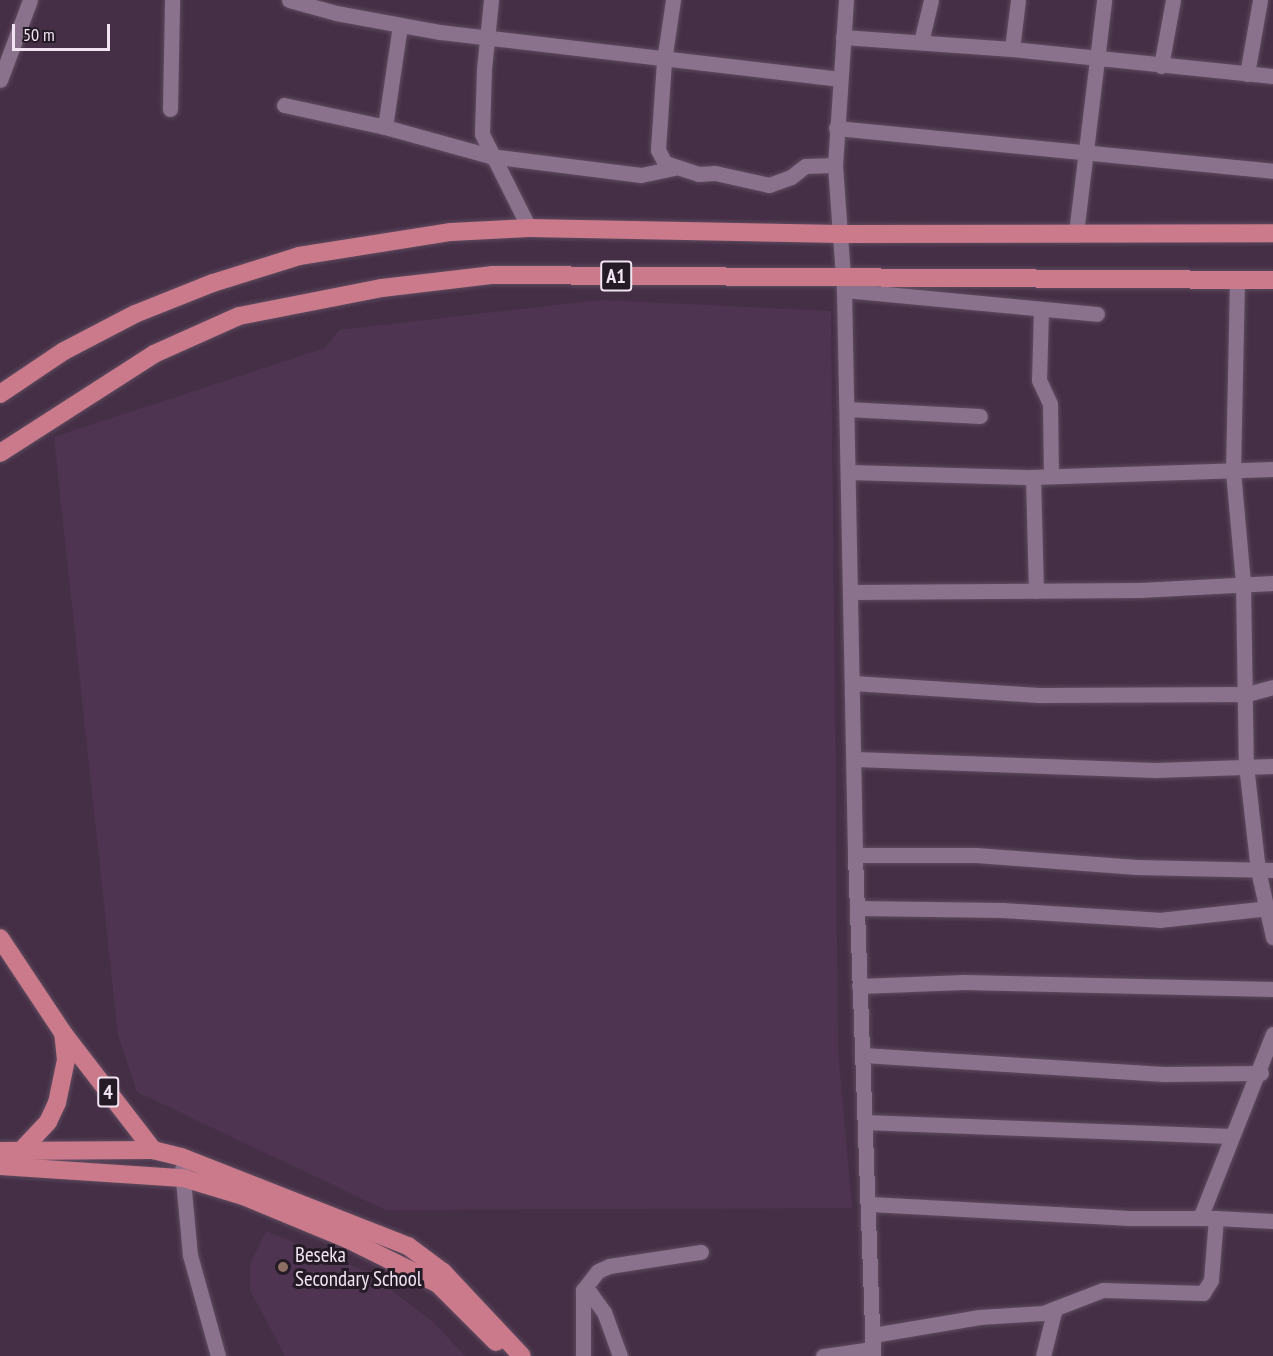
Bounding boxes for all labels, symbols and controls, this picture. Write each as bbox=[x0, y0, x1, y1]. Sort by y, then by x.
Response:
scale bar bbox=[15, 12, 112, 50]
text: 50 m bbox=[23, 23, 55, 46]
road number: A1 bbox=[600, 259, 632, 293]
road number: 4 bbox=[96, 1075, 120, 1109]
place label: Beseka Secondary School bbox=[295, 1242, 422, 1292]
marker: Beseka Secondary School bbox=[276, 1260, 290, 1274]

